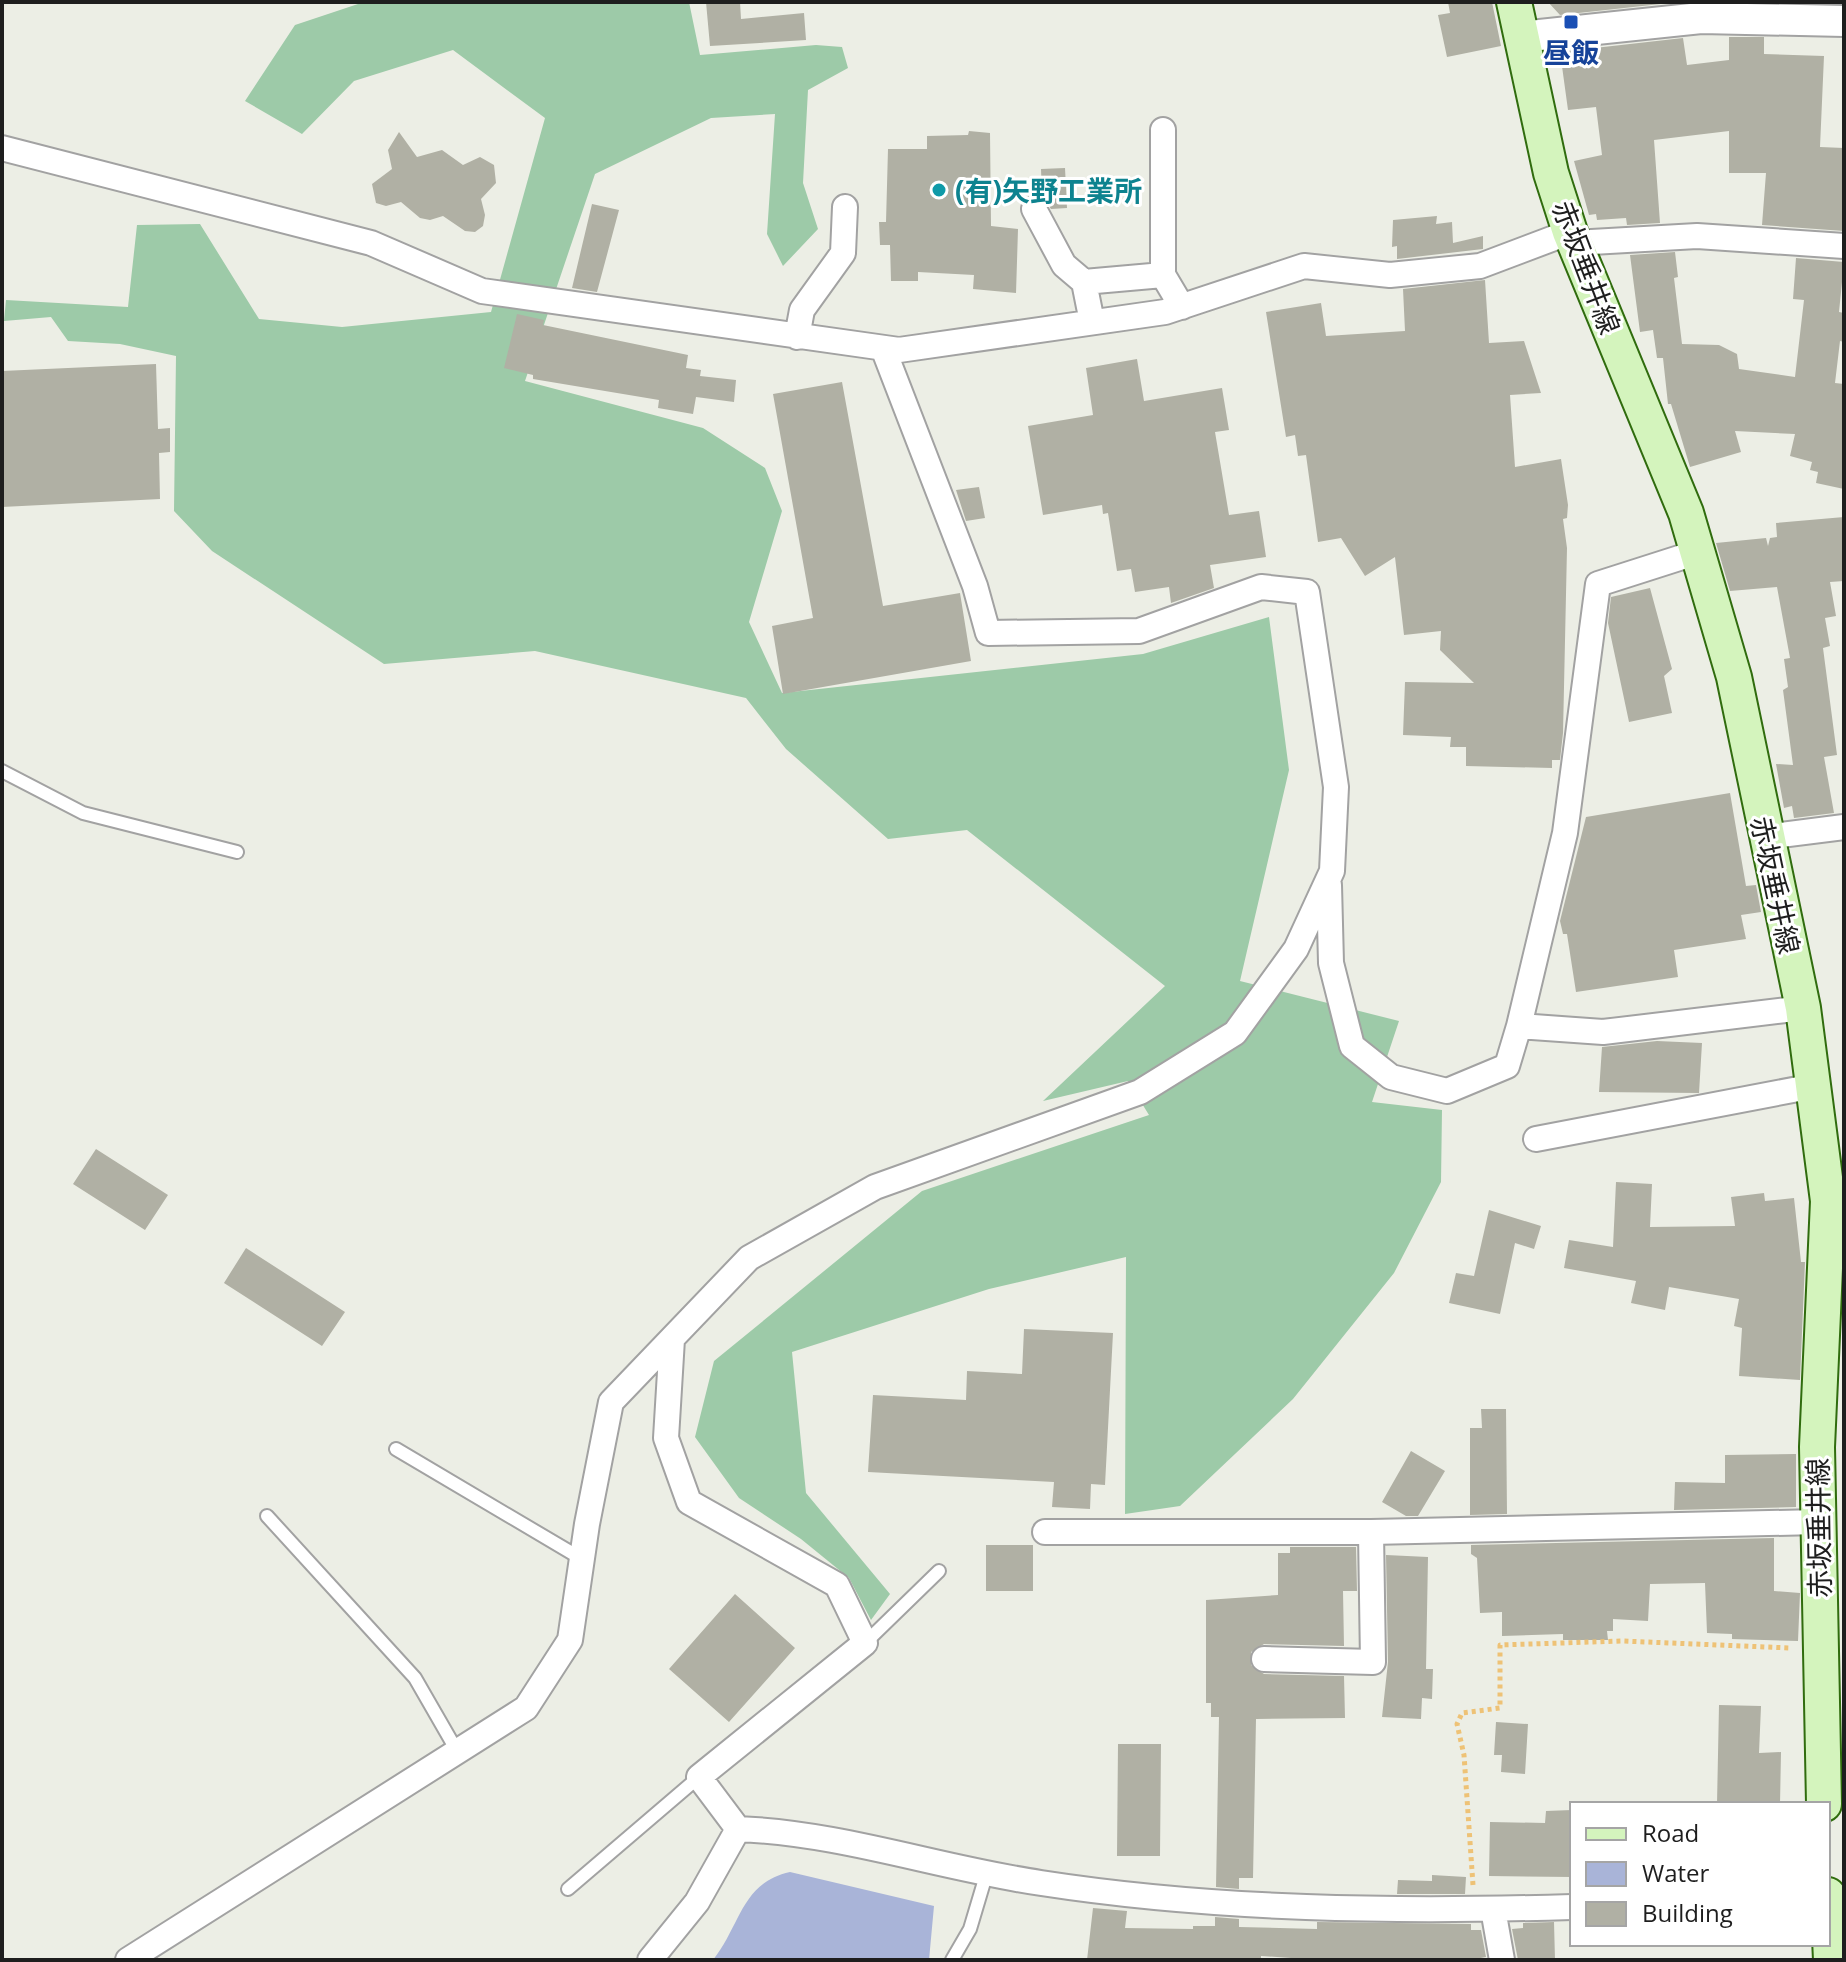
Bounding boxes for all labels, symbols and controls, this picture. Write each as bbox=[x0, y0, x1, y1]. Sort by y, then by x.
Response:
marker: 昼飯 bbox=[1562, 13, 1580, 31]
place label: 昼飯 bbox=[1543, 33, 1599, 71]
place label: (有)矢野工業所 bbox=[955, 171, 1142, 209]
marker: (有)矢野工業所 bbox=[930, 181, 948, 199]
street label: 赤坂垂井線 bbox=[1544, 195, 1630, 339]
street label: 赤坂垂井線 bbox=[1743, 813, 1809, 957]
street label: 赤坂垂井線 bbox=[1798, 1458, 1838, 1598]
legend bbox=[1570, 1802, 1830, 1946]
text: Road bbox=[1642, 1816, 1699, 1849]
text: Water bbox=[1642, 1856, 1710, 1889]
text: Building bbox=[1642, 1896, 1733, 1929]

